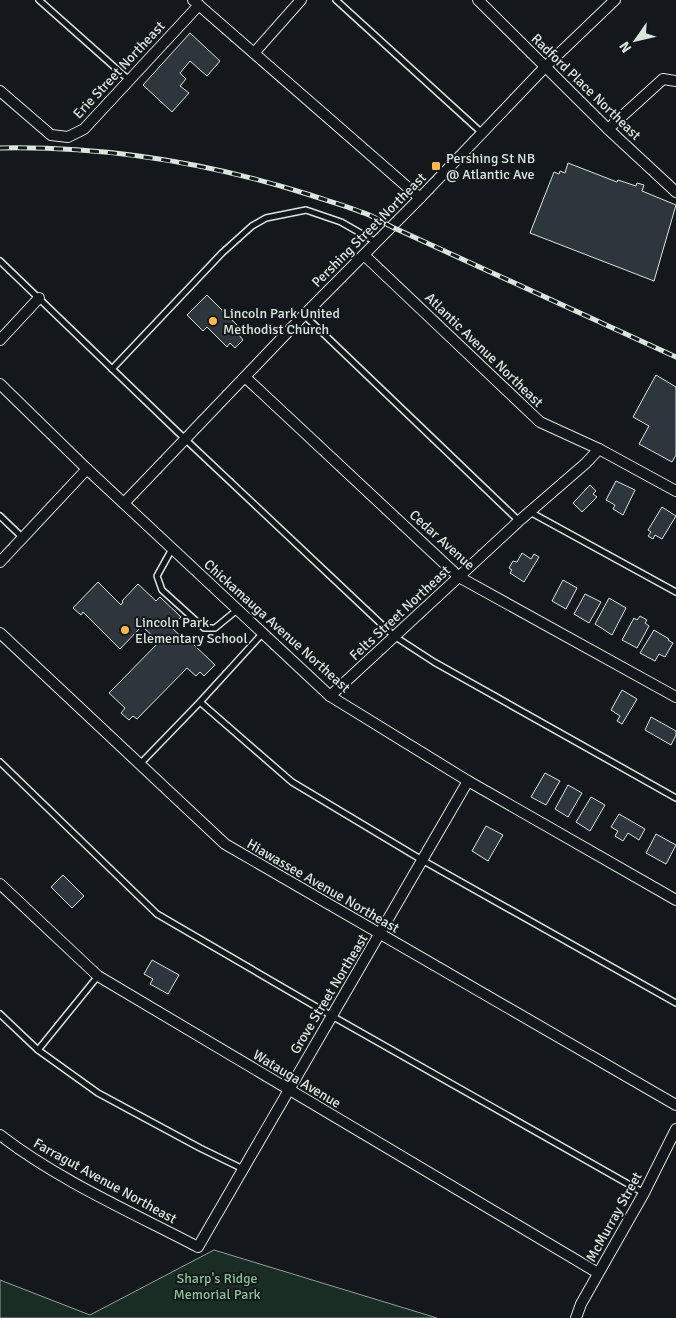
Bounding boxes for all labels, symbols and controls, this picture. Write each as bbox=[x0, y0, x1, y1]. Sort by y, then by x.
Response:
north arrow bbox=[611, 15, 661, 65]
street label: Erie Street Northeast bbox=[70, 18, 168, 122]
street label: Radford Place Northeast bbox=[528, 30, 644, 144]
place label: Pershing St NB @ Atlantic Ave bbox=[446, 150, 535, 183]
marker: Pershing St NB @ Atlantic Ave bbox=[430, 160, 442, 172]
street label: Pershing Street Northeast bbox=[308, 169, 430, 291]
street label: Atlantic Avenue Northeast bbox=[422, 289, 547, 411]
place label: Lincoln Park United Methodist Church bbox=[223, 305, 340, 338]
marker: Lincoln Park United Methodist Church bbox=[207, 315, 219, 327]
street label: Cedar Avenue bbox=[406, 506, 478, 574]
street label: Chickamauga Avenue Northeast bbox=[200, 556, 354, 696]
street label: Felts Street Northeast bbox=[346, 562, 454, 664]
place label: Lincoln Park Elementary School bbox=[135, 614, 248, 647]
marker: Lincoln Park Elementary School bbox=[119, 624, 131, 636]
street label: Hiawassee Avenue Northeast bbox=[244, 835, 402, 937]
street label: Grove Street Northeast bbox=[286, 931, 372, 1057]
street label: Watauga Avenue bbox=[250, 1046, 344, 1112]
street label: Farragut Avenue Northeast bbox=[30, 1135, 180, 1228]
street label: McMurray Street bbox=[582, 1169, 646, 1265]
park label: Sharp's Ridge Memorial Park bbox=[173, 1270, 261, 1303]

